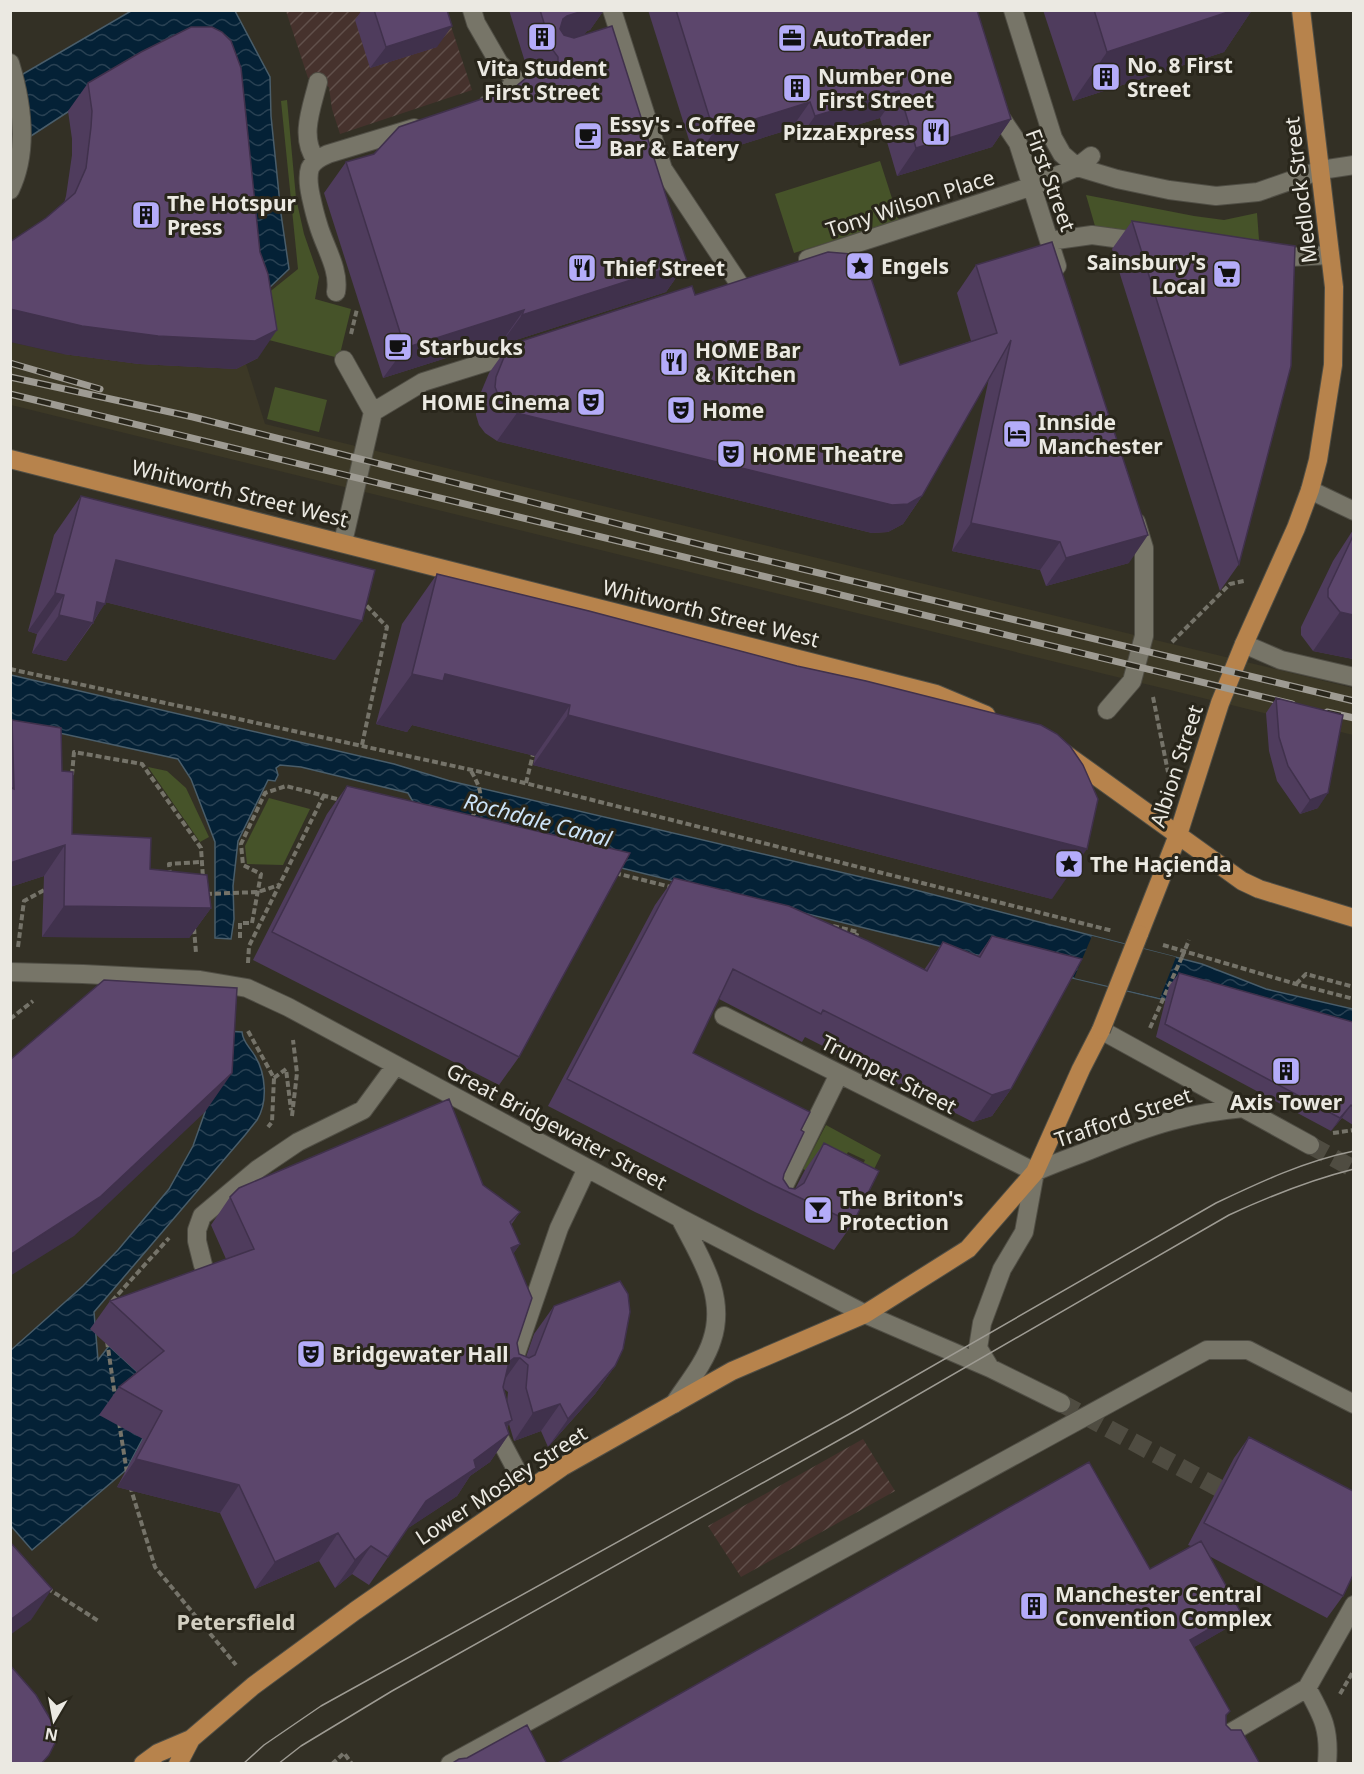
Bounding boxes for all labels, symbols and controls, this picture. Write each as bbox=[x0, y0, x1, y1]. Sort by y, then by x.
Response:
building icon: Vita Student First Street bbox=[526, 21, 558, 53]
office icon: AutoTrader bbox=[776, 22, 808, 54]
place label: AutoTrader bbox=[813, 24, 932, 52]
place label: No. 8 First Street bbox=[1127, 51, 1233, 103]
place label: Vita Student First Street bbox=[477, 54, 607, 106]
building icon: No. 8 First Street bbox=[1090, 61, 1122, 93]
place label: Number One First Street bbox=[818, 62, 953, 114]
building icon: Number One First Street bbox=[781, 72, 813, 104]
place label: Essy's - Coffee Bar & Eatery bbox=[609, 110, 756, 162]
street label: Medlock Street bbox=[1277, 115, 1323, 265]
restaurant icon: PizzaExpress bbox=[920, 116, 952, 148]
place label: PizzaExpress bbox=[783, 118, 915, 146]
cafe icon: Essy's - Coffee Bar & Eatery bbox=[572, 120, 604, 152]
street label: First Street bbox=[1020, 125, 1083, 235]
street label: Tony Wilson Place bbox=[822, 163, 998, 243]
place label: The Hotspur Press bbox=[167, 189, 297, 241]
building icon: The Hotspur Press bbox=[130, 199, 162, 231]
place label: Sainsbury's Local bbox=[1087, 248, 1206, 300]
place icon: Engels bbox=[844, 250, 876, 282]
restaurant icon: Thief Street bbox=[566, 252, 598, 284]
place label: Engels bbox=[881, 252, 949, 280]
place label: Thief Street bbox=[603, 254, 725, 282]
supermarket icon: Sainsbury's Local bbox=[1211, 258, 1243, 290]
cafe icon: Starbucks bbox=[382, 331, 414, 363]
place label: Starbucks bbox=[419, 333, 523, 361]
place label: HOME Bar & Kitchen bbox=[695, 336, 801, 388]
restaurant icon: HOME Bar & Kitchen bbox=[658, 346, 690, 378]
theatre icon: HOME Cinema bbox=[575, 386, 607, 418]
place label: HOME Cinema bbox=[421, 388, 570, 416]
theatre icon: Home bbox=[665, 394, 697, 426]
place label: Home bbox=[702, 396, 764, 424]
place label: Innside Manchester bbox=[1038, 408, 1163, 460]
hotel icon: Innside Manchester bbox=[1001, 418, 1033, 450]
theatre icon: HOME Theatre bbox=[715, 438, 747, 470]
place label: HOME Theatre bbox=[752, 440, 903, 468]
street label: Whitworth Street West bbox=[129, 453, 352, 534]
street label: Whitworth Street West bbox=[600, 573, 823, 654]
street label: Albion Street bbox=[1143, 701, 1209, 831]
water label: Rochdale Canal bbox=[461, 785, 616, 853]
place icon: The Haçienda bbox=[1053, 848, 1085, 880]
place label: The Haçienda bbox=[1090, 850, 1232, 878]
street label: Trumpet Street bbox=[817, 1028, 962, 1120]
building icon: Axis Tower bbox=[1270, 1055, 1302, 1087]
street label: Great Bridgewater Street bbox=[442, 1056, 672, 1196]
street label: Trafford Street bbox=[1051, 1080, 1196, 1154]
place label: Axis Tower bbox=[1230, 1088, 1343, 1116]
place label: The Briton's Protection bbox=[839, 1184, 964, 1236]
bar icon: The Briton's Protection bbox=[802, 1194, 834, 1226]
theatre icon: Bridgewater Hall bbox=[295, 1338, 327, 1370]
place label: Bridgewater Hall bbox=[332, 1340, 509, 1368]
street label: Lower Mosley Street bbox=[410, 1419, 593, 1551]
place label: Manchester Central Convention Complex bbox=[1055, 1580, 1273, 1632]
building icon: Manchester Central Convention Complex bbox=[1018, 1590, 1050, 1622]
district label: Petersfield bbox=[176, 1606, 296, 1636]
north arrow bbox=[24, 1690, 84, 1750]
text: N bbox=[43, 1723, 60, 1747]

